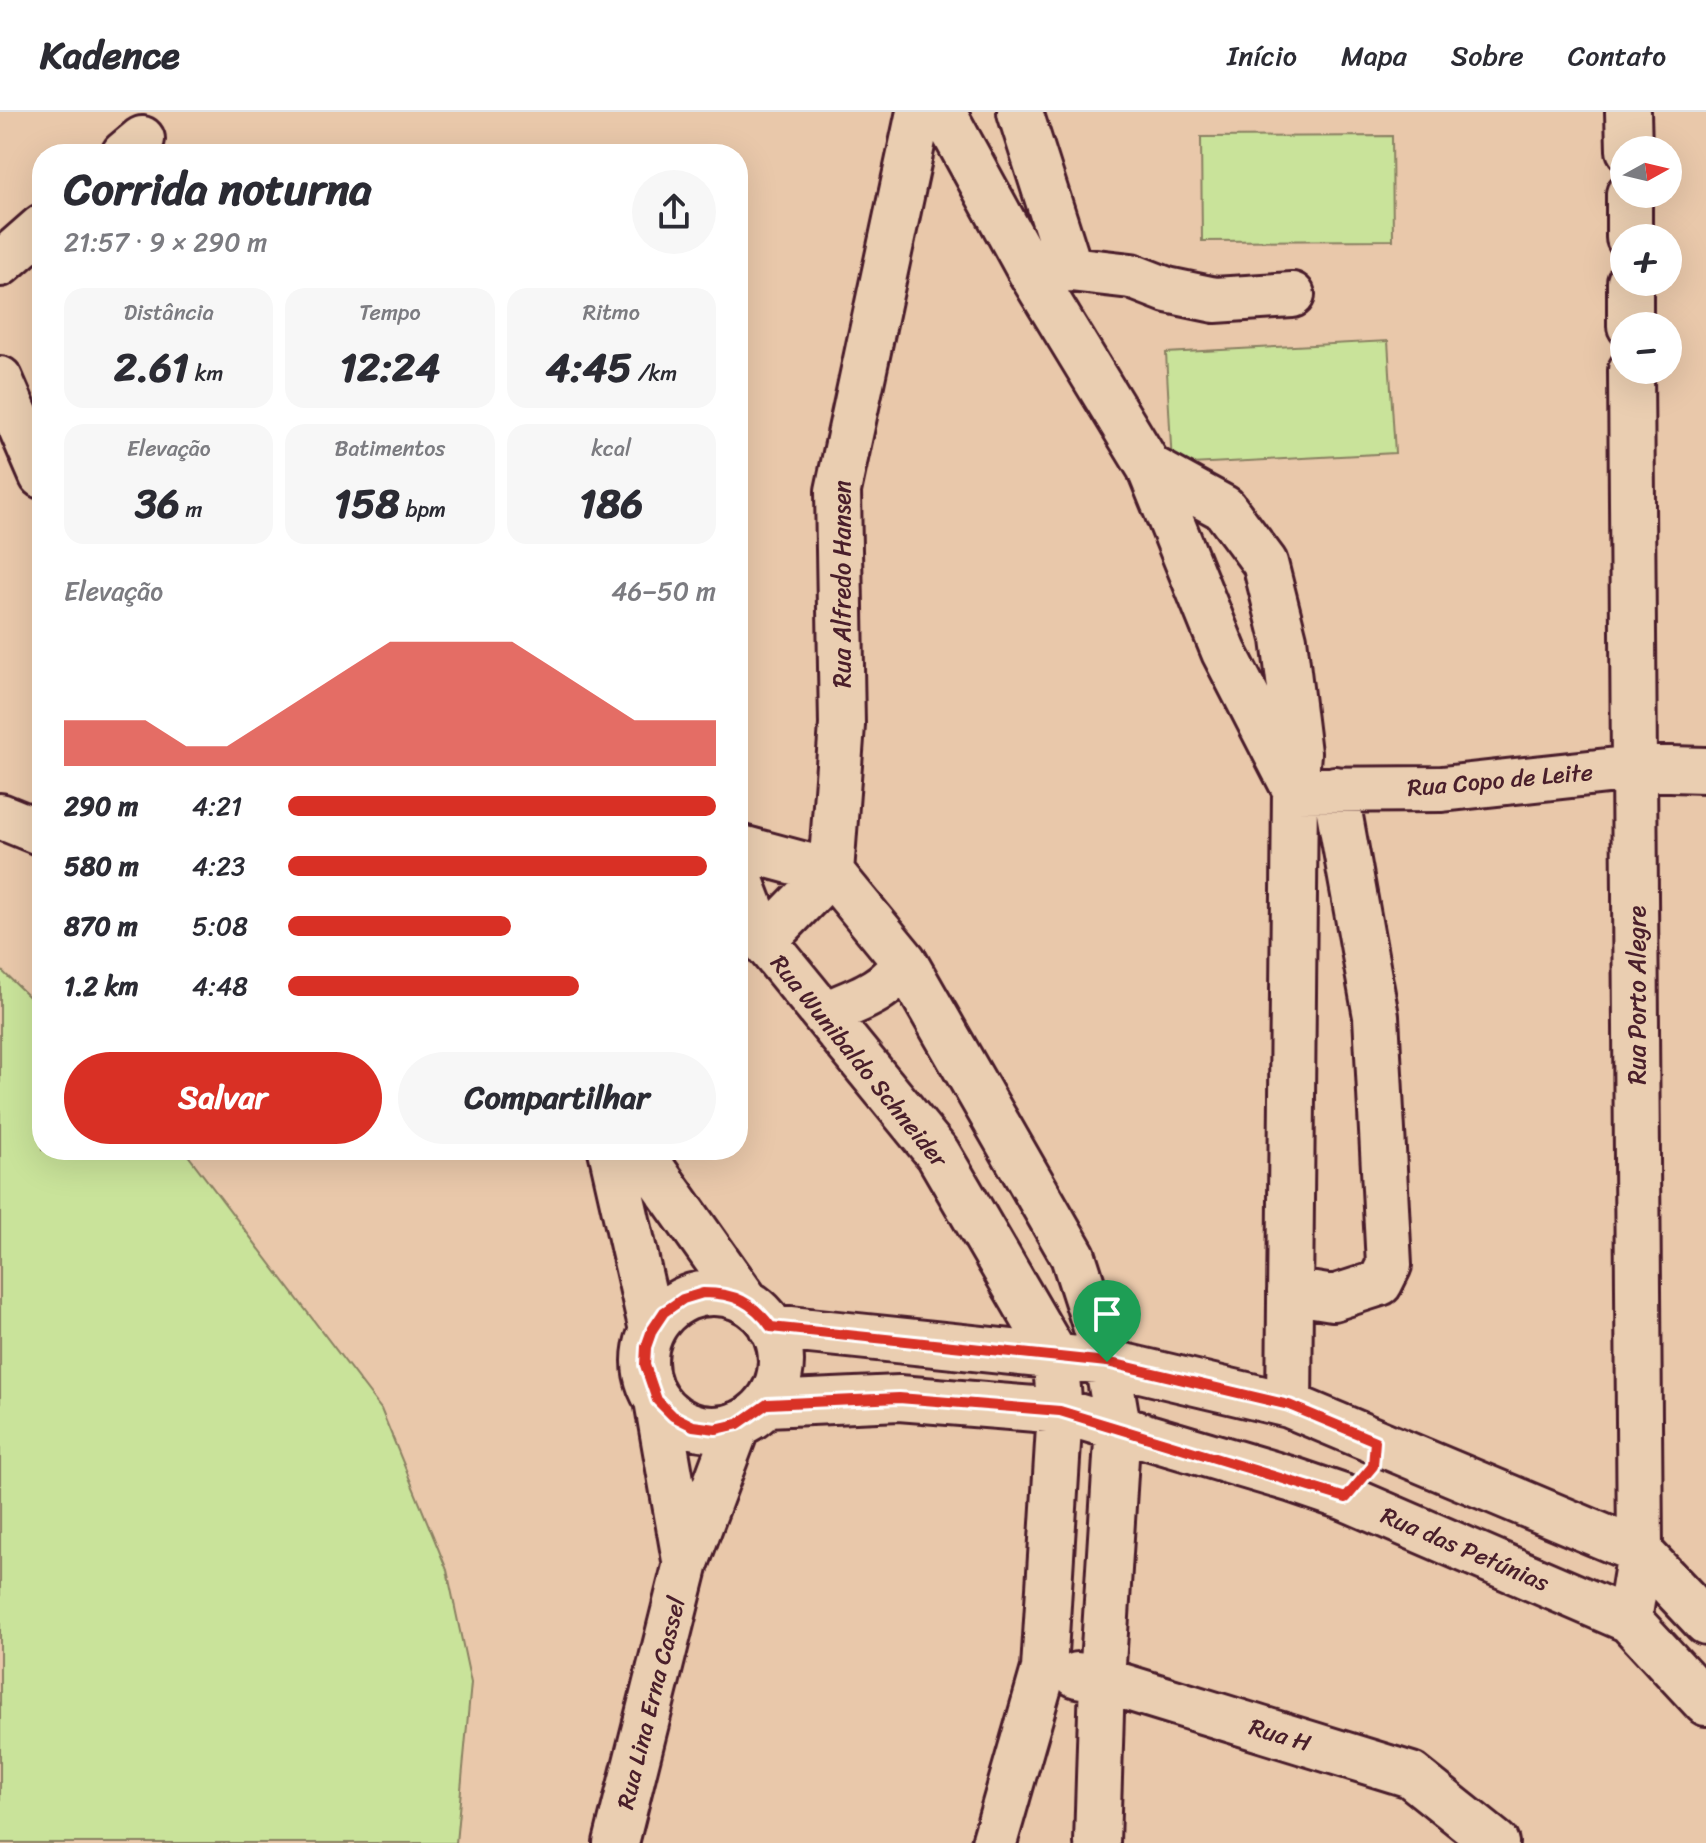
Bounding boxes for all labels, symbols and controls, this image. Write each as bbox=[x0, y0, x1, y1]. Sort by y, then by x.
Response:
text: Kadence bbox=[40, 22, 180, 89]
text: Início bbox=[1227, 31, 1297, 80]
text: Mapa bbox=[1341, 31, 1407, 80]
text: Sobre bbox=[1451, 31, 1524, 80]
text: Contato bbox=[1568, 31, 1666, 80]
north arrow bbox=[1610, 136, 1682, 208]
map controls bbox=[1610, 136, 1682, 384]
text: Corrida noturna bbox=[64, 150, 371, 228]
button: share bbox=[632, 170, 716, 254]
text: 21:57 · 9 × 290 m bbox=[64, 219, 267, 265]
button: + bbox=[1610, 224, 1682, 296]
text: Distância bbox=[124, 293, 214, 332]
text: Tempo bbox=[359, 293, 421, 332]
text: Ritmo bbox=[583, 293, 640, 332]
button: − bbox=[1610, 312, 1682, 384]
text: 2.61 bbox=[114, 332, 189, 403]
text: 12:24 bbox=[340, 332, 440, 403]
text: 4:45 bbox=[545, 332, 632, 403]
text: km bbox=[189, 354, 223, 393]
text: /km bbox=[632, 354, 677, 393]
text: Elevação bbox=[127, 429, 211, 468]
text: Batimentos bbox=[335, 429, 445, 468]
text: kcal bbox=[591, 429, 631, 468]
text: 36 bbox=[135, 468, 180, 539]
text: 158 bbox=[334, 468, 400, 539]
text: 186 bbox=[579, 468, 643, 539]
street label: Rua Alfredo Hansen bbox=[821, 480, 863, 688]
text: m bbox=[180, 490, 202, 529]
text: bpm bbox=[400, 490, 446, 529]
text: Elevação bbox=[64, 568, 163, 614]
text: 46–50 m bbox=[611, 568, 716, 614]
street label: Rua Copo de Leite bbox=[1405, 751, 1595, 809]
text: 290 m bbox=[64, 783, 138, 829]
text: 4:21 bbox=[192, 783, 242, 829]
text: 580 m bbox=[64, 843, 139, 889]
text: 4:23 bbox=[192, 843, 245, 889]
text: 870 m bbox=[64, 903, 138, 949]
text: 5:08 bbox=[192, 903, 248, 949]
street label: Rua Porto Alegre bbox=[1616, 905, 1658, 1084]
street label: Rua Wunibaldo Schneider bbox=[759, 945, 959, 1178]
text: 1.2 km bbox=[64, 963, 139, 1009]
text: 4:48 bbox=[192, 963, 248, 1009]
button: Salvar bbox=[64, 1052, 382, 1144]
button: Compartilhar bbox=[398, 1052, 716, 1144]
pin bbox=[1073, 1280, 1141, 1362]
icon: arrive bbox=[1085, 1292, 1129, 1336]
street label: Rua das Petúnias bbox=[1374, 1495, 1556, 1603]
street label: Rua Lina Erna Cassel bbox=[604, 1591, 698, 1814]
street label: Rua H bbox=[1244, 1706, 1316, 1764]

